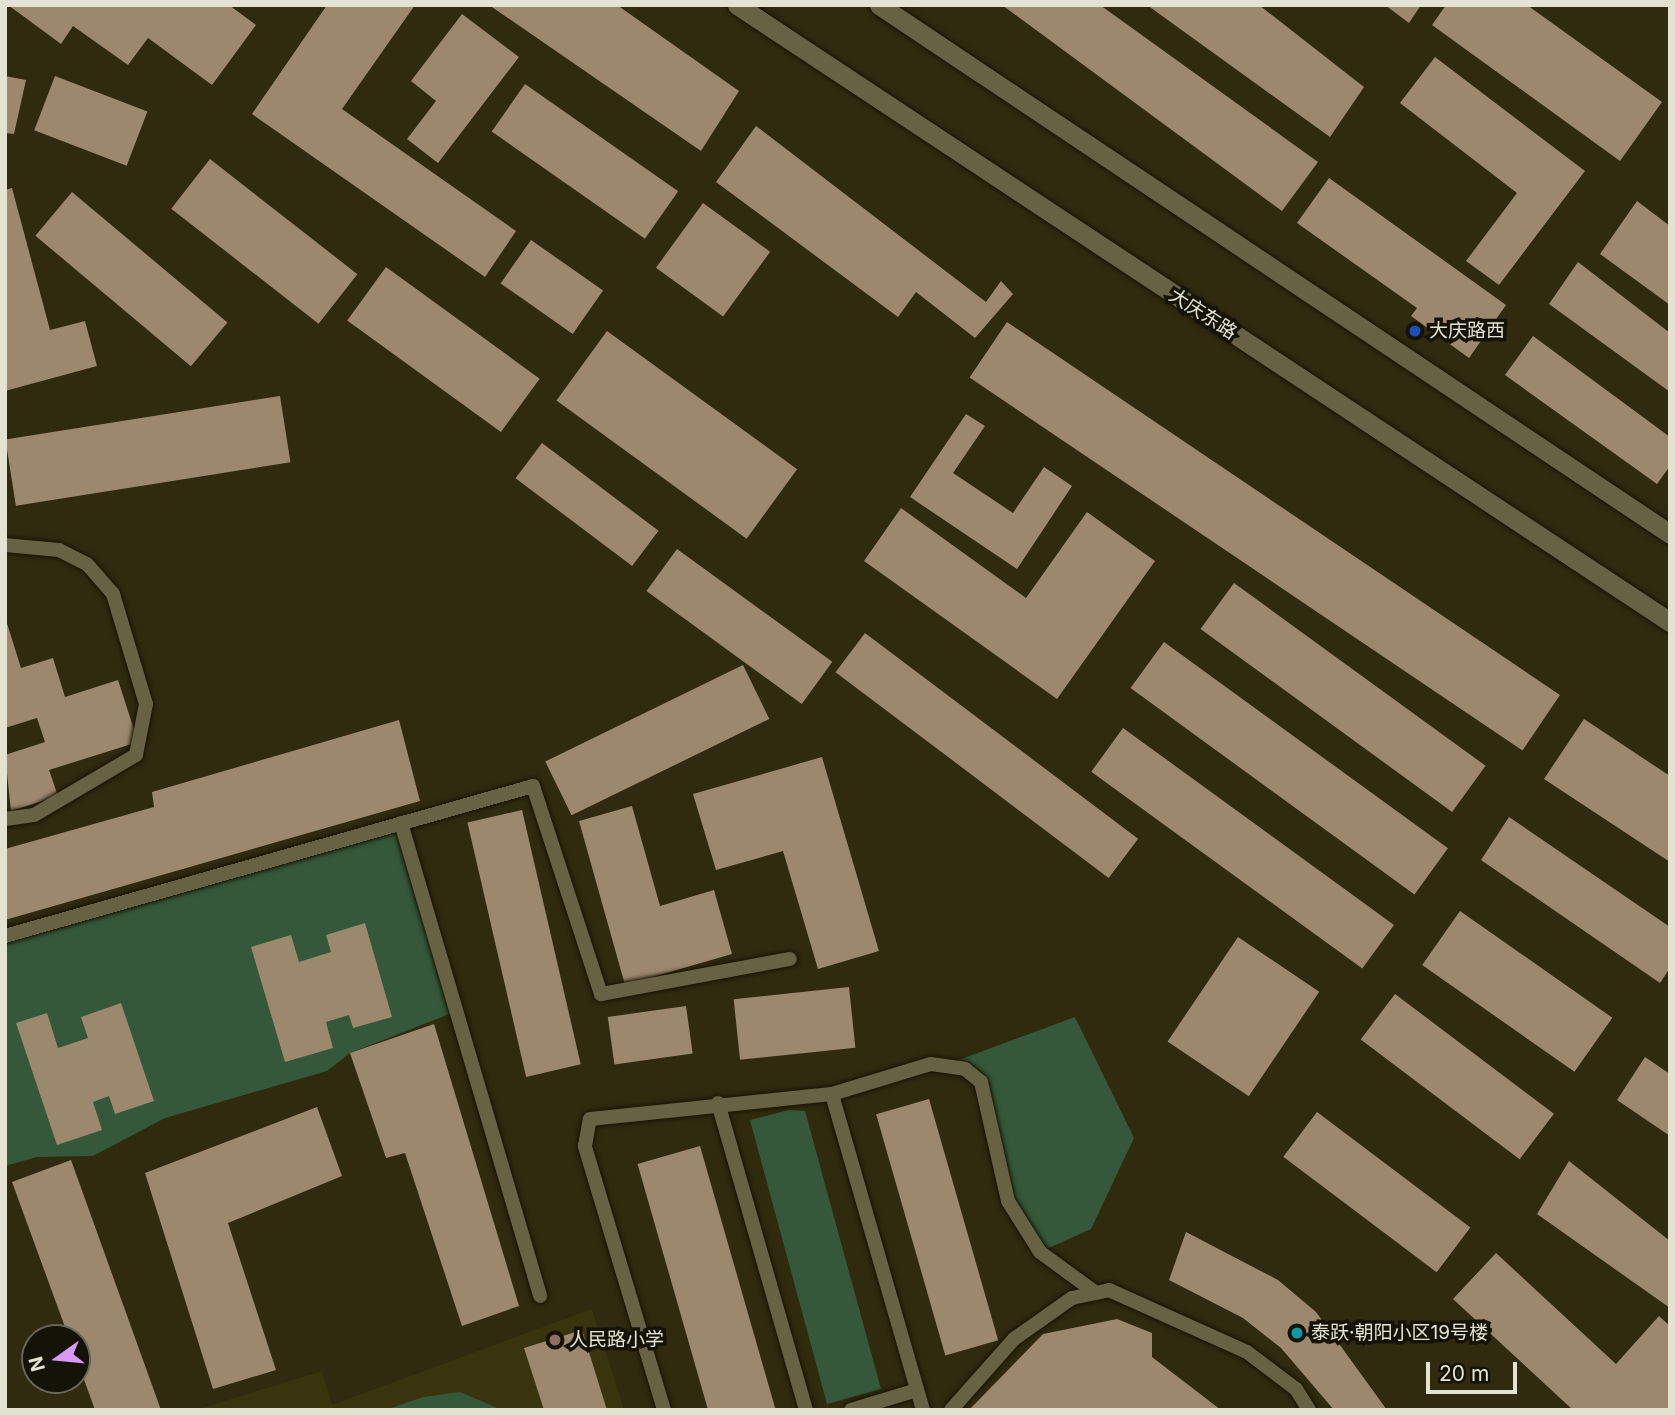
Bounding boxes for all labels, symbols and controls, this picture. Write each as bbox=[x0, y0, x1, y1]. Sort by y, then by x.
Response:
street label: 大庆东路 bbox=[1165, 284, 1241, 344]
place label: 大庆路西 bbox=[1429, 320, 1505, 342]
marker: 大庆路西 bbox=[1407, 323, 1423, 339]
place label: 泰跃·朝阳小区19号楼 bbox=[1311, 1322, 1488, 1344]
north arrow bbox=[21, 1324, 91, 1394]
marker: 泰跃·朝阳小区19号楼 bbox=[1289, 1325, 1305, 1341]
place label: 人民路小学 bbox=[569, 1329, 664, 1351]
marker: 人民路小学 bbox=[547, 1332, 563, 1348]
scale bar bbox=[1430, 1348, 1521, 1392]
text: N bbox=[24, 1354, 50, 1374]
text: 20 m bbox=[1439, 1361, 1489, 1386]

